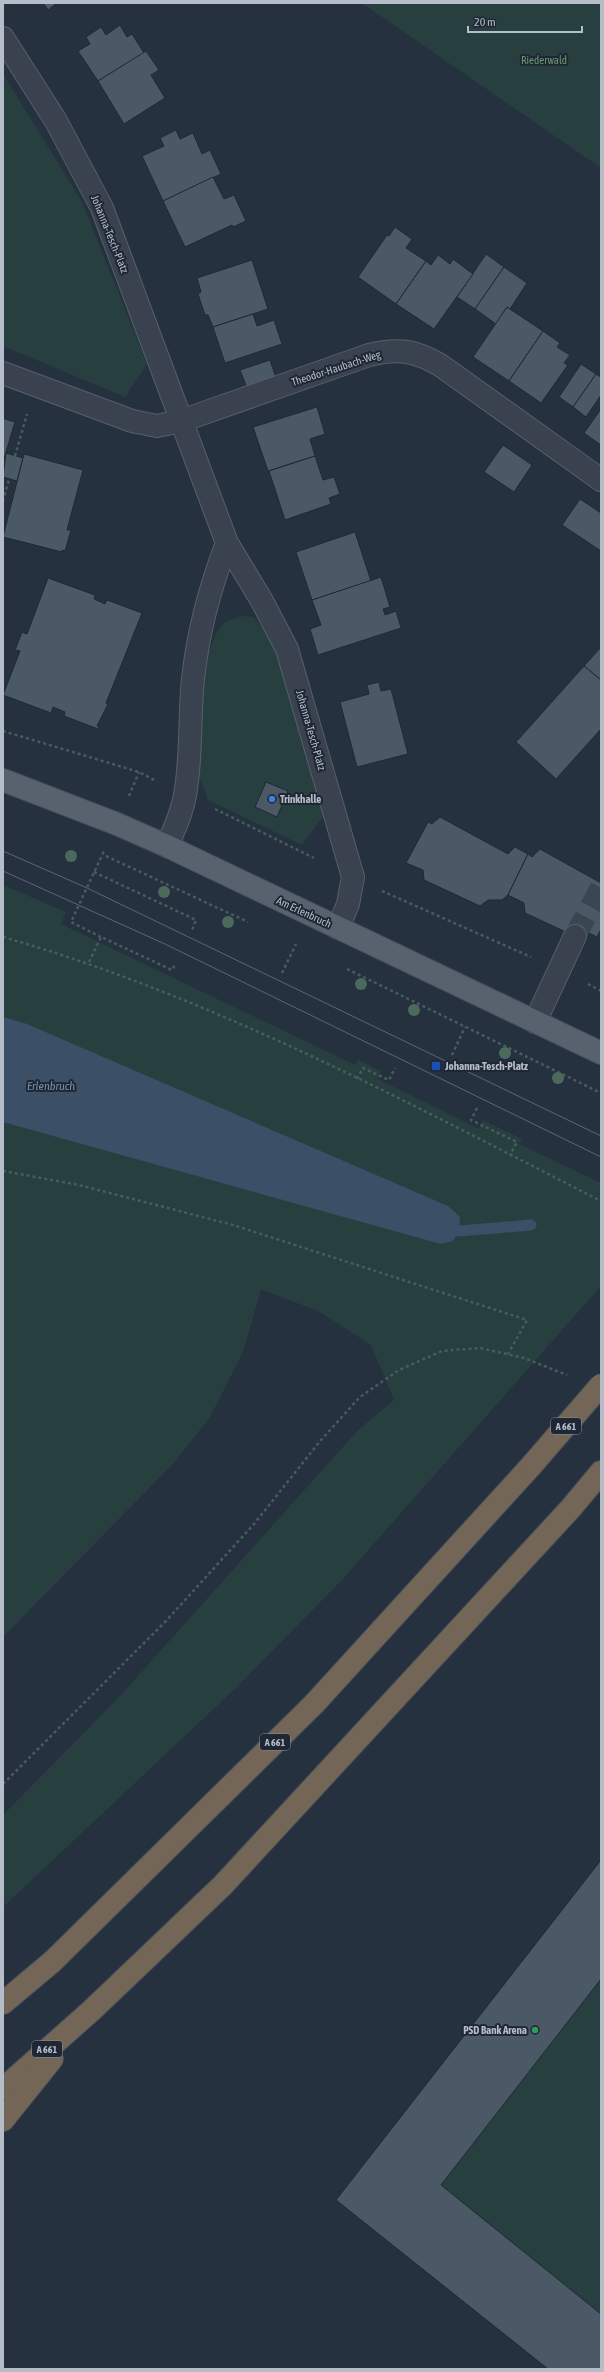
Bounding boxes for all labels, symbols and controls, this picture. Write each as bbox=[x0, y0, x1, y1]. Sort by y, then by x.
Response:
scale bar bbox=[468, 8, 582, 34]
text: 20 m bbox=[474, 15, 496, 29]
park label: Riederwald bbox=[521, 54, 567, 66]
street label: Johanna-Tesch-Platz bbox=[89, 193, 131, 275]
street label: Theodor-Haubach-Weg bbox=[290, 348, 382, 388]
street label: Johanna-Tesch-Platz bbox=[294, 689, 328, 772]
place label: Trinkhalle bbox=[280, 793, 321, 805]
marker: Trinkhalle bbox=[267, 794, 277, 804]
street label: Am Erlenbruch bbox=[275, 894, 333, 930]
marker: Johanna-Tesch-Platz bbox=[430, 1060, 442, 1072]
place label: Johanna-Tesch-Platz bbox=[444, 1060, 528, 1072]
water label: Erlenbruch bbox=[27, 1079, 75, 1093]
road number: A 661 bbox=[551, 1418, 581, 1434]
road number: A 661 bbox=[260, 1734, 290, 1750]
place label: PSD Bank Arena bbox=[463, 2024, 527, 2036]
marker: PSD Bank Arena bbox=[530, 2025, 540, 2035]
road number: A 661 bbox=[32, 2041, 62, 2057]

